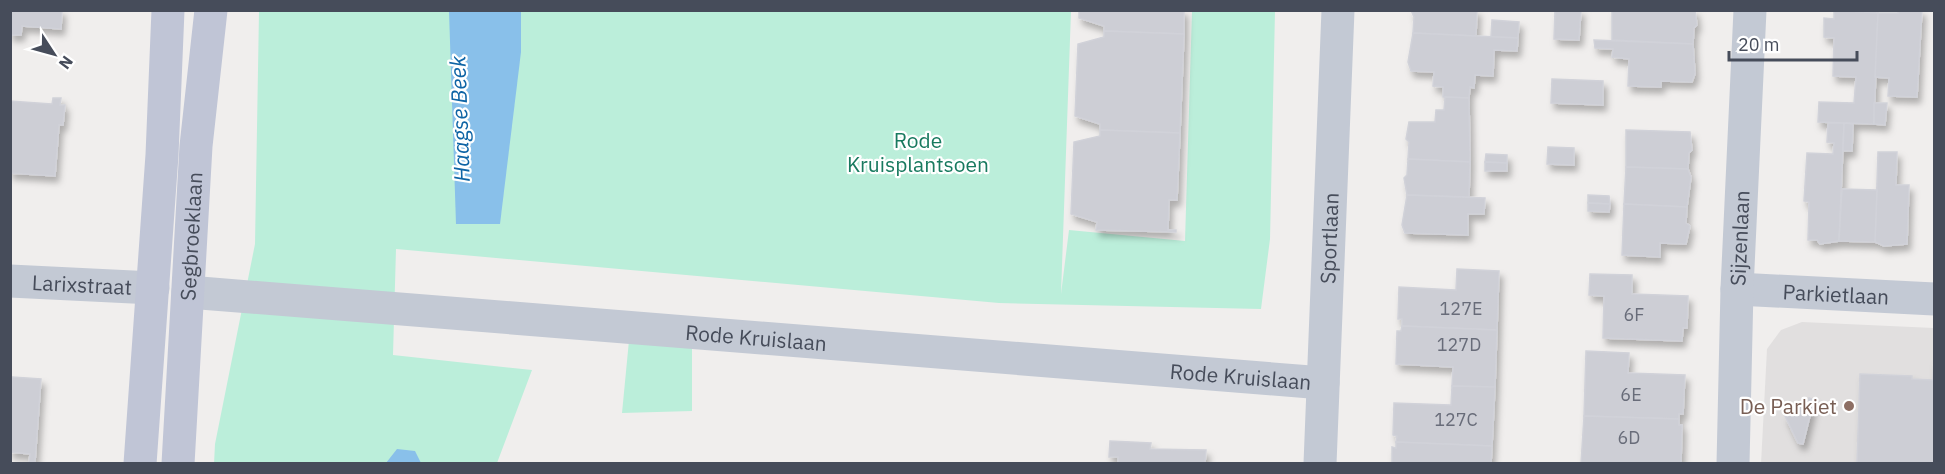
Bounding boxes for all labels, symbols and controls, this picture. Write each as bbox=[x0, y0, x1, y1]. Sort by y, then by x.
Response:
north arrow bbox=[24, 24, 84, 84]
scale bar bbox=[1729, 24, 1856, 62]
text: 20 m bbox=[1738, 33, 1780, 56]
text: N bbox=[55, 52, 78, 73]
water label: Haagse Beek bbox=[442, 55, 476, 183]
park label: Rode Kruisplantsoen bbox=[847, 126, 989, 178]
street label: Segbroeklaan bbox=[173, 171, 209, 302]
street label: Sijzenlaan bbox=[1723, 190, 1756, 287]
street label: Sportlaan bbox=[1313, 192, 1345, 284]
street label: Larixstraat bbox=[31, 268, 133, 301]
street label: Parkietlaan bbox=[1782, 277, 1890, 311]
house number: 127E bbox=[1440, 297, 1482, 320]
house number: 6F bbox=[1624, 303, 1644, 326]
street label: Rode Kruislaan bbox=[684, 318, 828, 357]
house number: 127D bbox=[1437, 333, 1481, 356]
street label: Rode Kruislaan bbox=[1169, 357, 1312, 396]
house number: 6E bbox=[1620, 383, 1642, 406]
place label: De Parkiet bbox=[1740, 392, 1837, 420]
marker: De Parkiet bbox=[1842, 399, 1856, 413]
house number: 127C bbox=[1434, 408, 1478, 431]
house number: 6D bbox=[1618, 426, 1640, 449]

